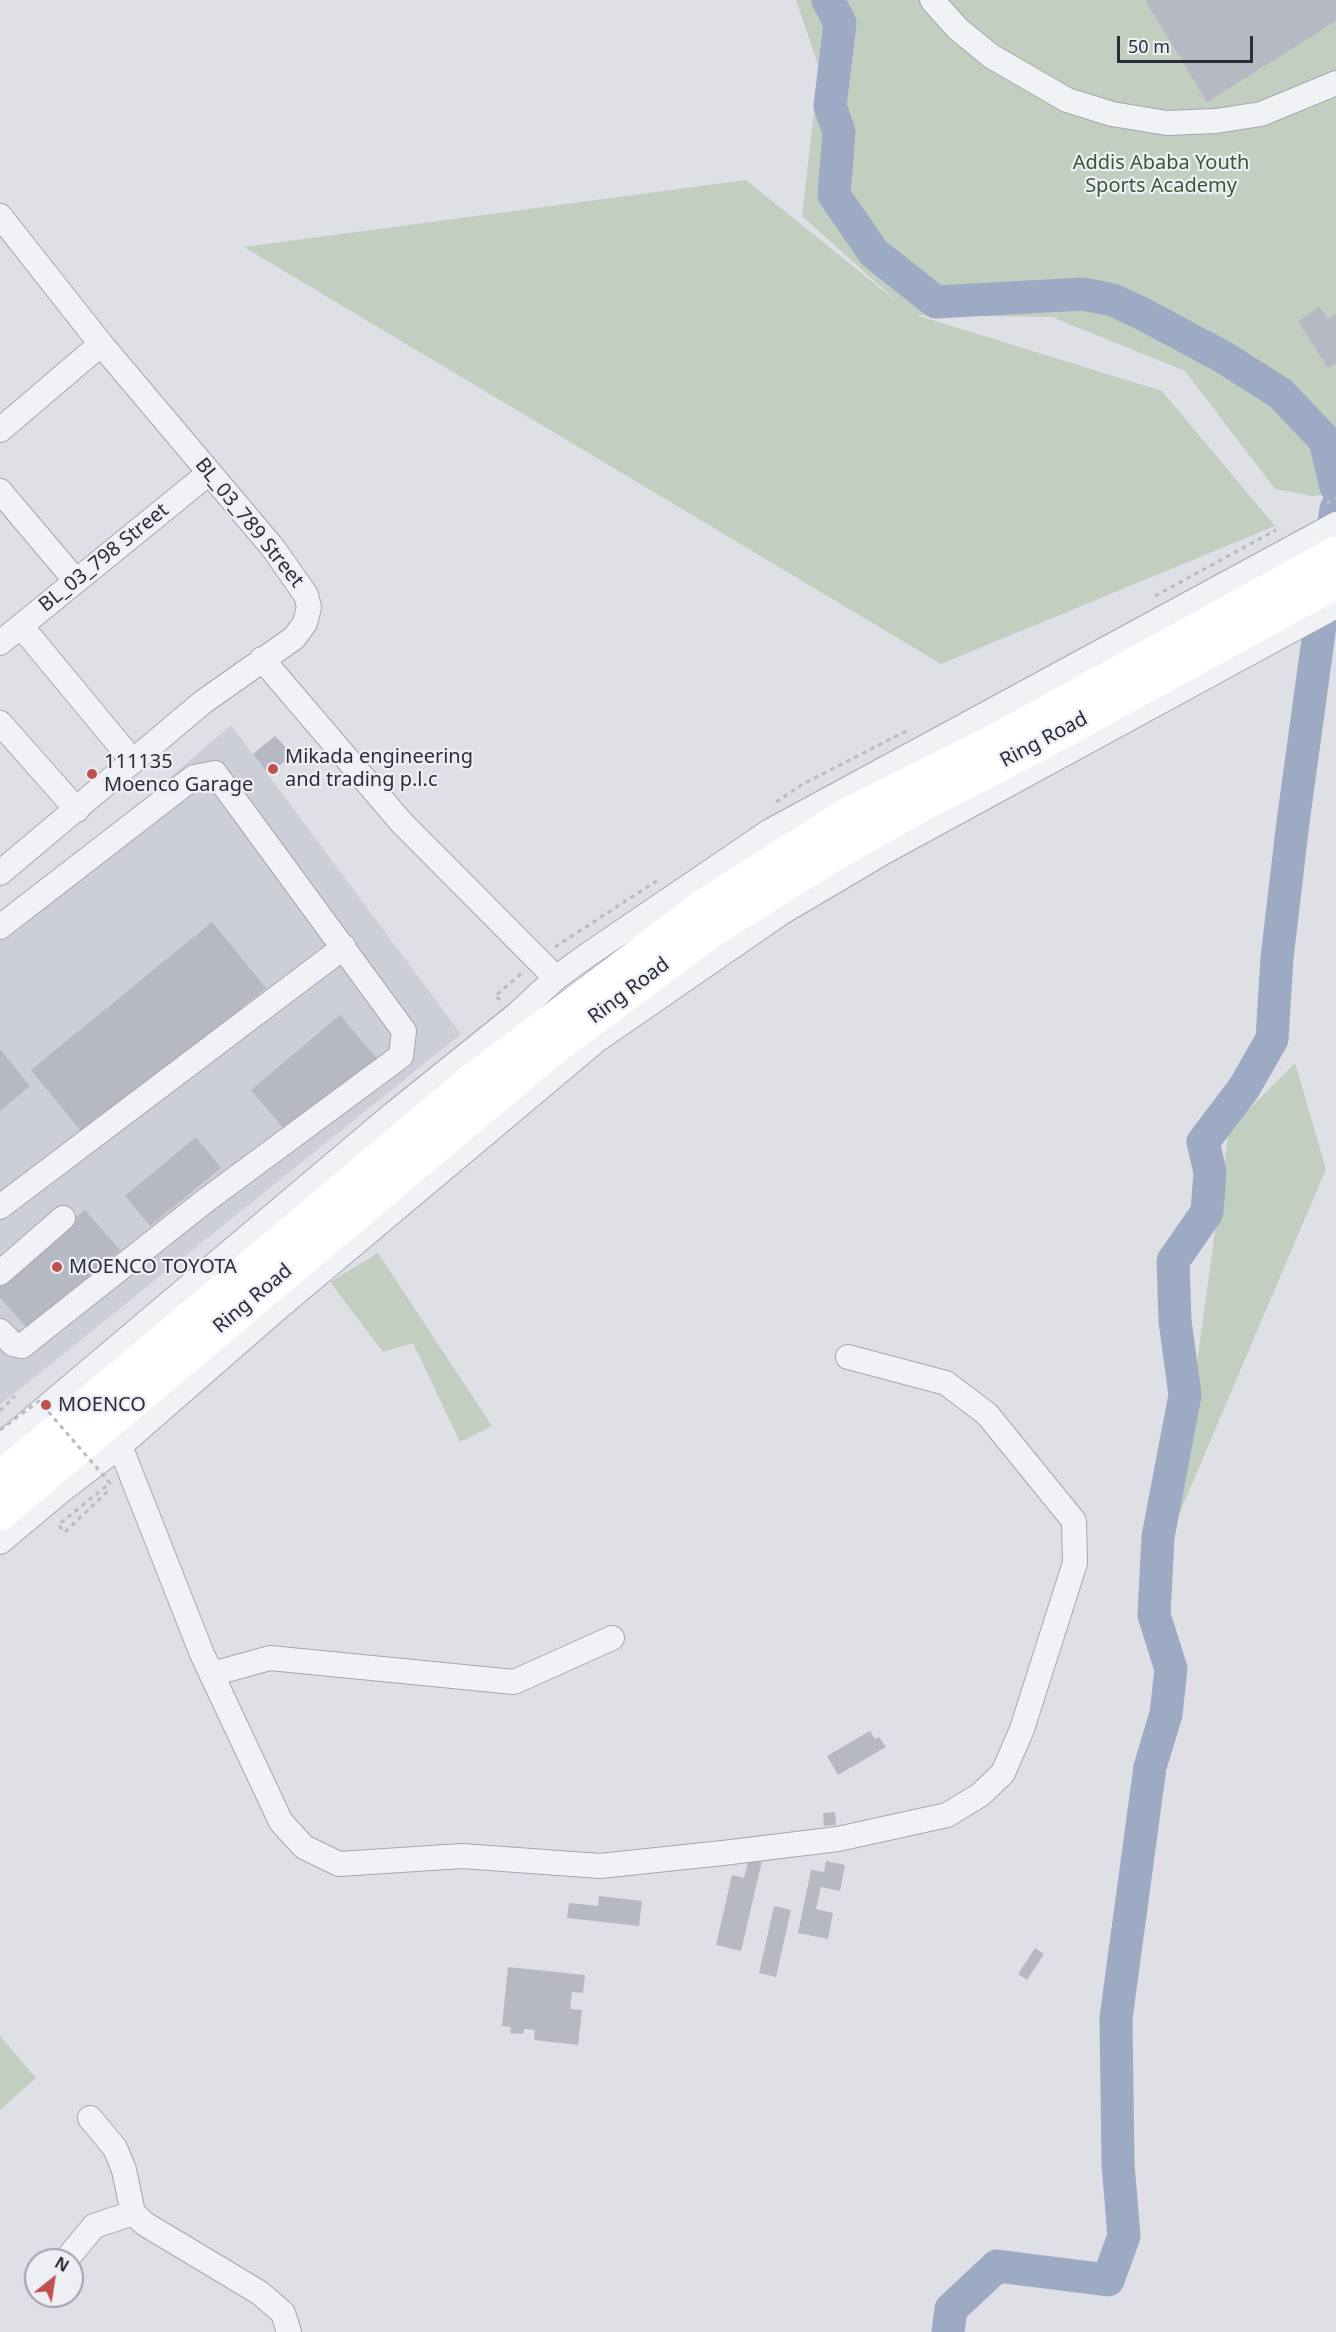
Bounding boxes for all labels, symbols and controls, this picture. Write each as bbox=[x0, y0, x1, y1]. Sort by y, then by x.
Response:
scale bar bbox=[1120, 24, 1256, 62]
text: 50 m bbox=[1128, 34, 1170, 58]
park label: Addis Ababa Youth Sports Academy bbox=[1073, 151, 1249, 198]
street label: BL_03_789 Street bbox=[189, 453, 309, 593]
street label: BL_03_798 Street bbox=[34, 498, 174, 618]
street label: Ring Road bbox=[996, 707, 1092, 773]
place label: Mikada engineering and trading p.l.c bbox=[285, 745, 473, 792]
place label: 111135 Moenco Garage bbox=[104, 750, 253, 797]
marker: Mikada engineering and trading p.l.c bbox=[266, 762, 280, 776]
marker: 111135 Moenco Garage bbox=[85, 767, 99, 781]
street label: Ring Road bbox=[584, 953, 674, 1029]
place label: MOENCO TOYOTA bbox=[69, 1255, 237, 1279]
street label: Ring Road bbox=[209, 1259, 297, 1339]
marker: MOENCO TOYOTA bbox=[50, 1260, 64, 1274]
place label: MOENCO bbox=[58, 1393, 146, 1417]
marker: MOENCO bbox=[39, 1398, 53, 1412]
north arrow bbox=[24, 2248, 84, 2308]
text: N bbox=[51, 2251, 73, 2277]

